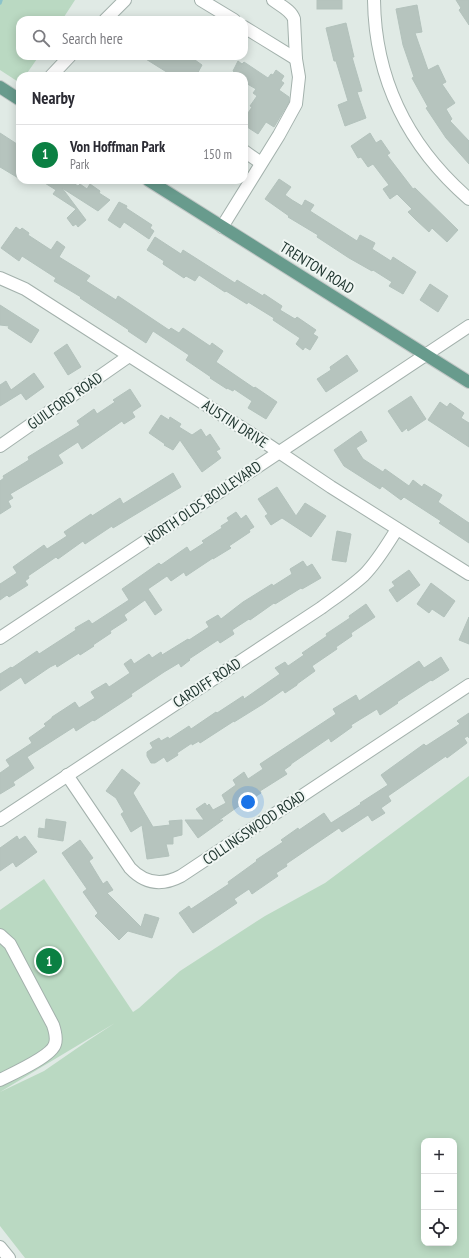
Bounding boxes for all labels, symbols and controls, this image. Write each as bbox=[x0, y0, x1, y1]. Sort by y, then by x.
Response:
search box bbox=[16, 16, 248, 60]
icon: search bbox=[30, 27, 52, 49]
text: Search here bbox=[62, 29, 123, 48]
text: Nearby bbox=[32, 87, 75, 109]
text: Von Hoffman Park bbox=[70, 137, 165, 156]
text: 1 bbox=[42, 146, 48, 163]
text: 150 m bbox=[203, 146, 232, 163]
text: Park bbox=[70, 156, 89, 173]
street label: TRENTON ROAD bbox=[277, 237, 358, 298]
street label: GUILFORD ROAD bbox=[24, 368, 106, 433]
street label: AUSTIN DRIVE bbox=[199, 395, 272, 452]
street label: NORTH OLDS BOULEVARD bbox=[141, 456, 265, 549]
street label: CARDIFF ROAD bbox=[169, 653, 244, 712]
street label: COLLINGSWOOD ROAD bbox=[199, 786, 309, 869]
your location bbox=[238, 792, 258, 812]
pin: 1 bbox=[36, 946, 62, 976]
map controls bbox=[421, 1138, 457, 1246]
button: + bbox=[421, 1138, 457, 1174]
button: − bbox=[421, 1174, 457, 1210]
button: locate bbox=[421, 1210, 457, 1246]

